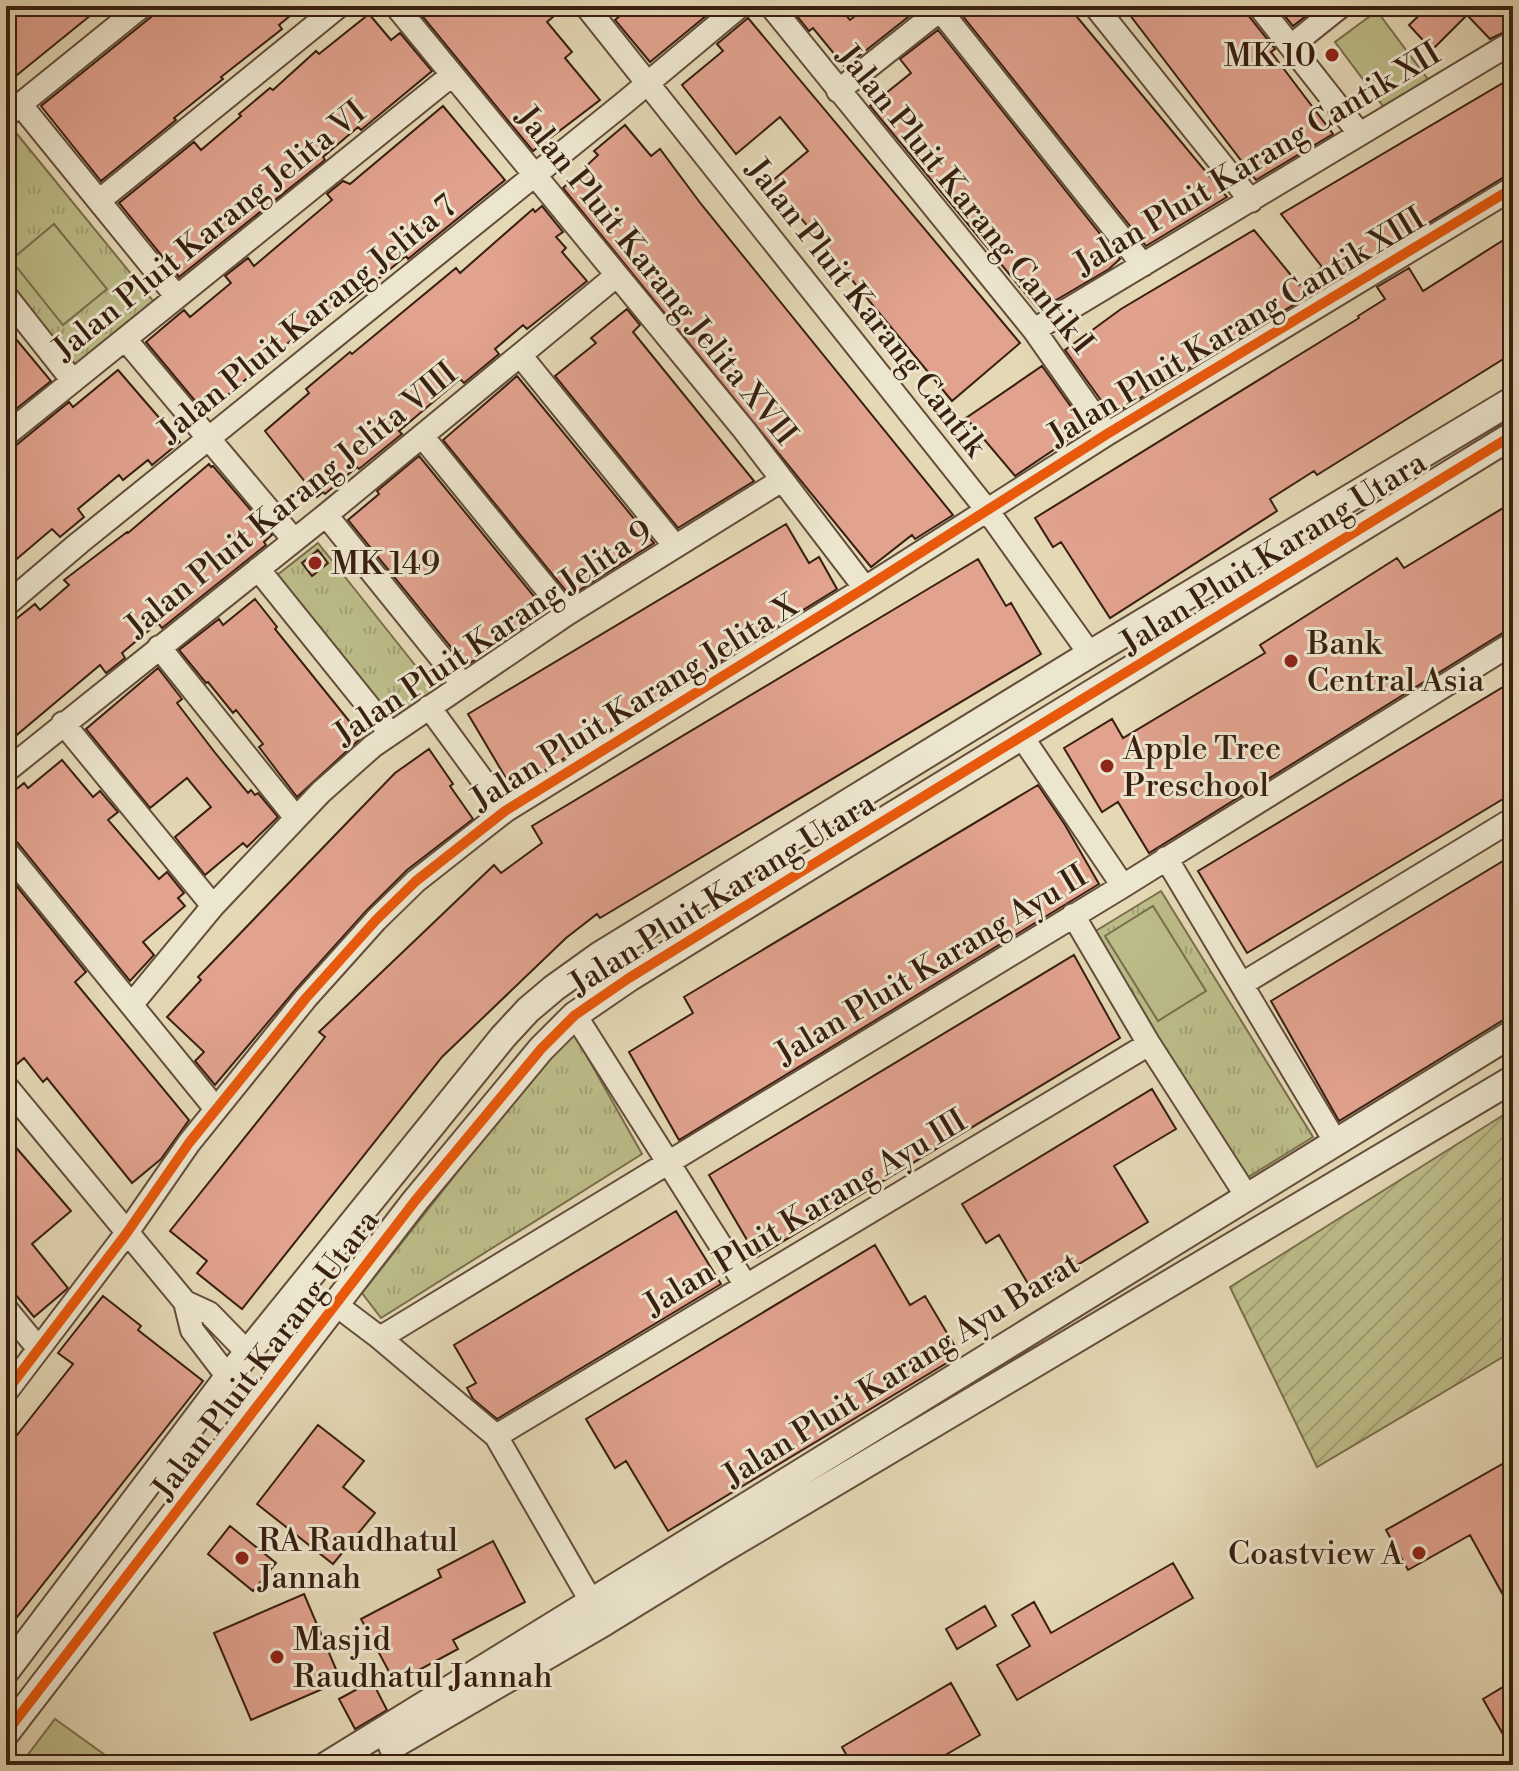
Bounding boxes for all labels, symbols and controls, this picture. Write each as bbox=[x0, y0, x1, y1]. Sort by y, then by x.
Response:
street label: Jalan Pluit Karang Cantik XII bbox=[1066, 34, 1448, 285]
place label: MK 10 bbox=[1224, 36, 1316, 76]
street label: Jalan Pluit Karang Cantik I bbox=[830, 37, 1102, 361]
marker: MK 10 bbox=[1323, 46, 1341, 64]
street label: Jalan Pluit Karang Jelita VI bbox=[44, 92, 374, 370]
street label: Jalan Pluit Karang Jelita XVII bbox=[506, 97, 805, 453]
street label: Jalan Pluit Karang Cantik bbox=[739, 150, 995, 464]
street label: Jalan Pluit Karang Jelita 7 bbox=[150, 186, 465, 452]
street label: Jalan Pluit Karang Cantik XIII bbox=[1040, 198, 1432, 456]
street label: Jalan Pluit Karang Jelita VIII bbox=[117, 354, 466, 647]
street label: Jalan Pluit Karang Utara bbox=[1113, 442, 1434, 664]
street label: Jalan Pluit Karang Jelita 9 bbox=[326, 511, 660, 755]
place label: MK 149 bbox=[331, 544, 440, 584]
marker: MK 149 bbox=[306, 554, 324, 572]
street label: Jalan Pluit Karang Jelita X bbox=[463, 585, 806, 820]
place label: Bank Central Asia bbox=[1306, 624, 1485, 701]
marker: Bank Central Asia bbox=[1282, 652, 1300, 670]
place label: Apple Tree Preschool bbox=[1122, 729, 1281, 806]
marker: Apple Tree Preschool bbox=[1098, 757, 1116, 775]
street label: Jalan Pluit Karang Utara bbox=[562, 783, 883, 1005]
street label: Jalan Pluit Karang Ayu II bbox=[768, 856, 1095, 1074]
street label: Jalan Pluit Karang Ayu III bbox=[636, 1101, 974, 1325]
street label: Jalan Pluit Karang Utara bbox=[143, 1201, 388, 1508]
street label: Jalan Pluit Karang Ayu Barat bbox=[715, 1244, 1087, 1497]
place label: RA Raudhatul Jannah bbox=[257, 1521, 458, 1598]
place label: Coastview A bbox=[1228, 1534, 1404, 1574]
marker: Coastview A bbox=[1410, 1544, 1428, 1562]
marker: RA Raudhatul Jannah bbox=[233, 1549, 251, 1567]
place label: Masjid Raudhatul Jannah bbox=[293, 1620, 553, 1697]
marker: Masjid Raudhatul Jannah bbox=[268, 1648, 286, 1666]

